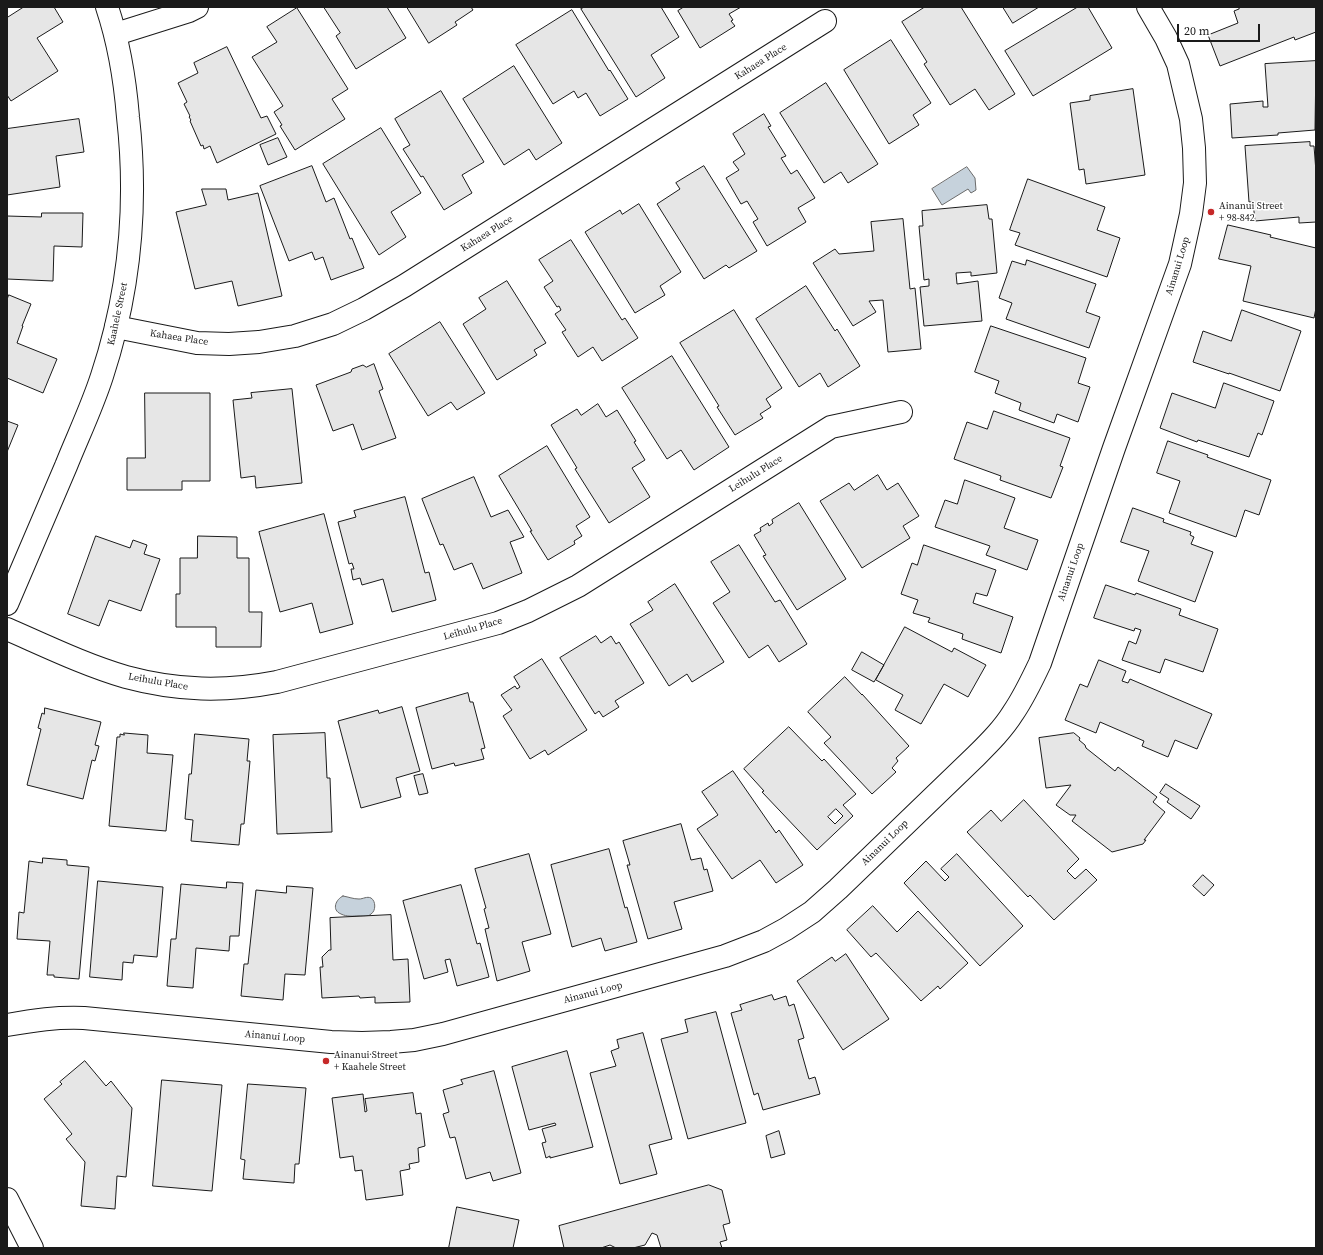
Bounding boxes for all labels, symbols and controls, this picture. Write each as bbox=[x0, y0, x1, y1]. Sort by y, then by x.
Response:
scale bar bbox=[1179, 16, 1262, 42]
text: 20 m bbox=[1184, 23, 1210, 39]
street label: Kahaea Place bbox=[733, 41, 789, 83]
place label: Ainanui Street + 98-842 bbox=[1219, 200, 1283, 224]
marker: Ainanui Street + 98-842 bbox=[1206, 207, 1216, 217]
street label: Kahaea Place bbox=[459, 213, 515, 255]
street label: Ainanui Loop bbox=[1163, 235, 1193, 297]
street label: Kaahele Street bbox=[105, 281, 131, 347]
street label: Kahaea Place bbox=[149, 327, 209, 349]
street label: Leihulu Place bbox=[727, 453, 785, 495]
street label: Ainanui Loop bbox=[1055, 541, 1087, 603]
street label: Leihulu Place bbox=[442, 615, 504, 643]
street label: Leihulu Place bbox=[127, 671, 189, 693]
street label: Ainanui Loop bbox=[859, 818, 911, 868]
street label: Ainanui Loop bbox=[562, 979, 624, 1007]
street label: Ainanui Loop bbox=[244, 1028, 306, 1046]
place label: Ainanui Street + Kaahele Street bbox=[334, 1049, 406, 1072]
marker: Ainanui Street + Kaahele Street bbox=[321, 1056, 331, 1066]

